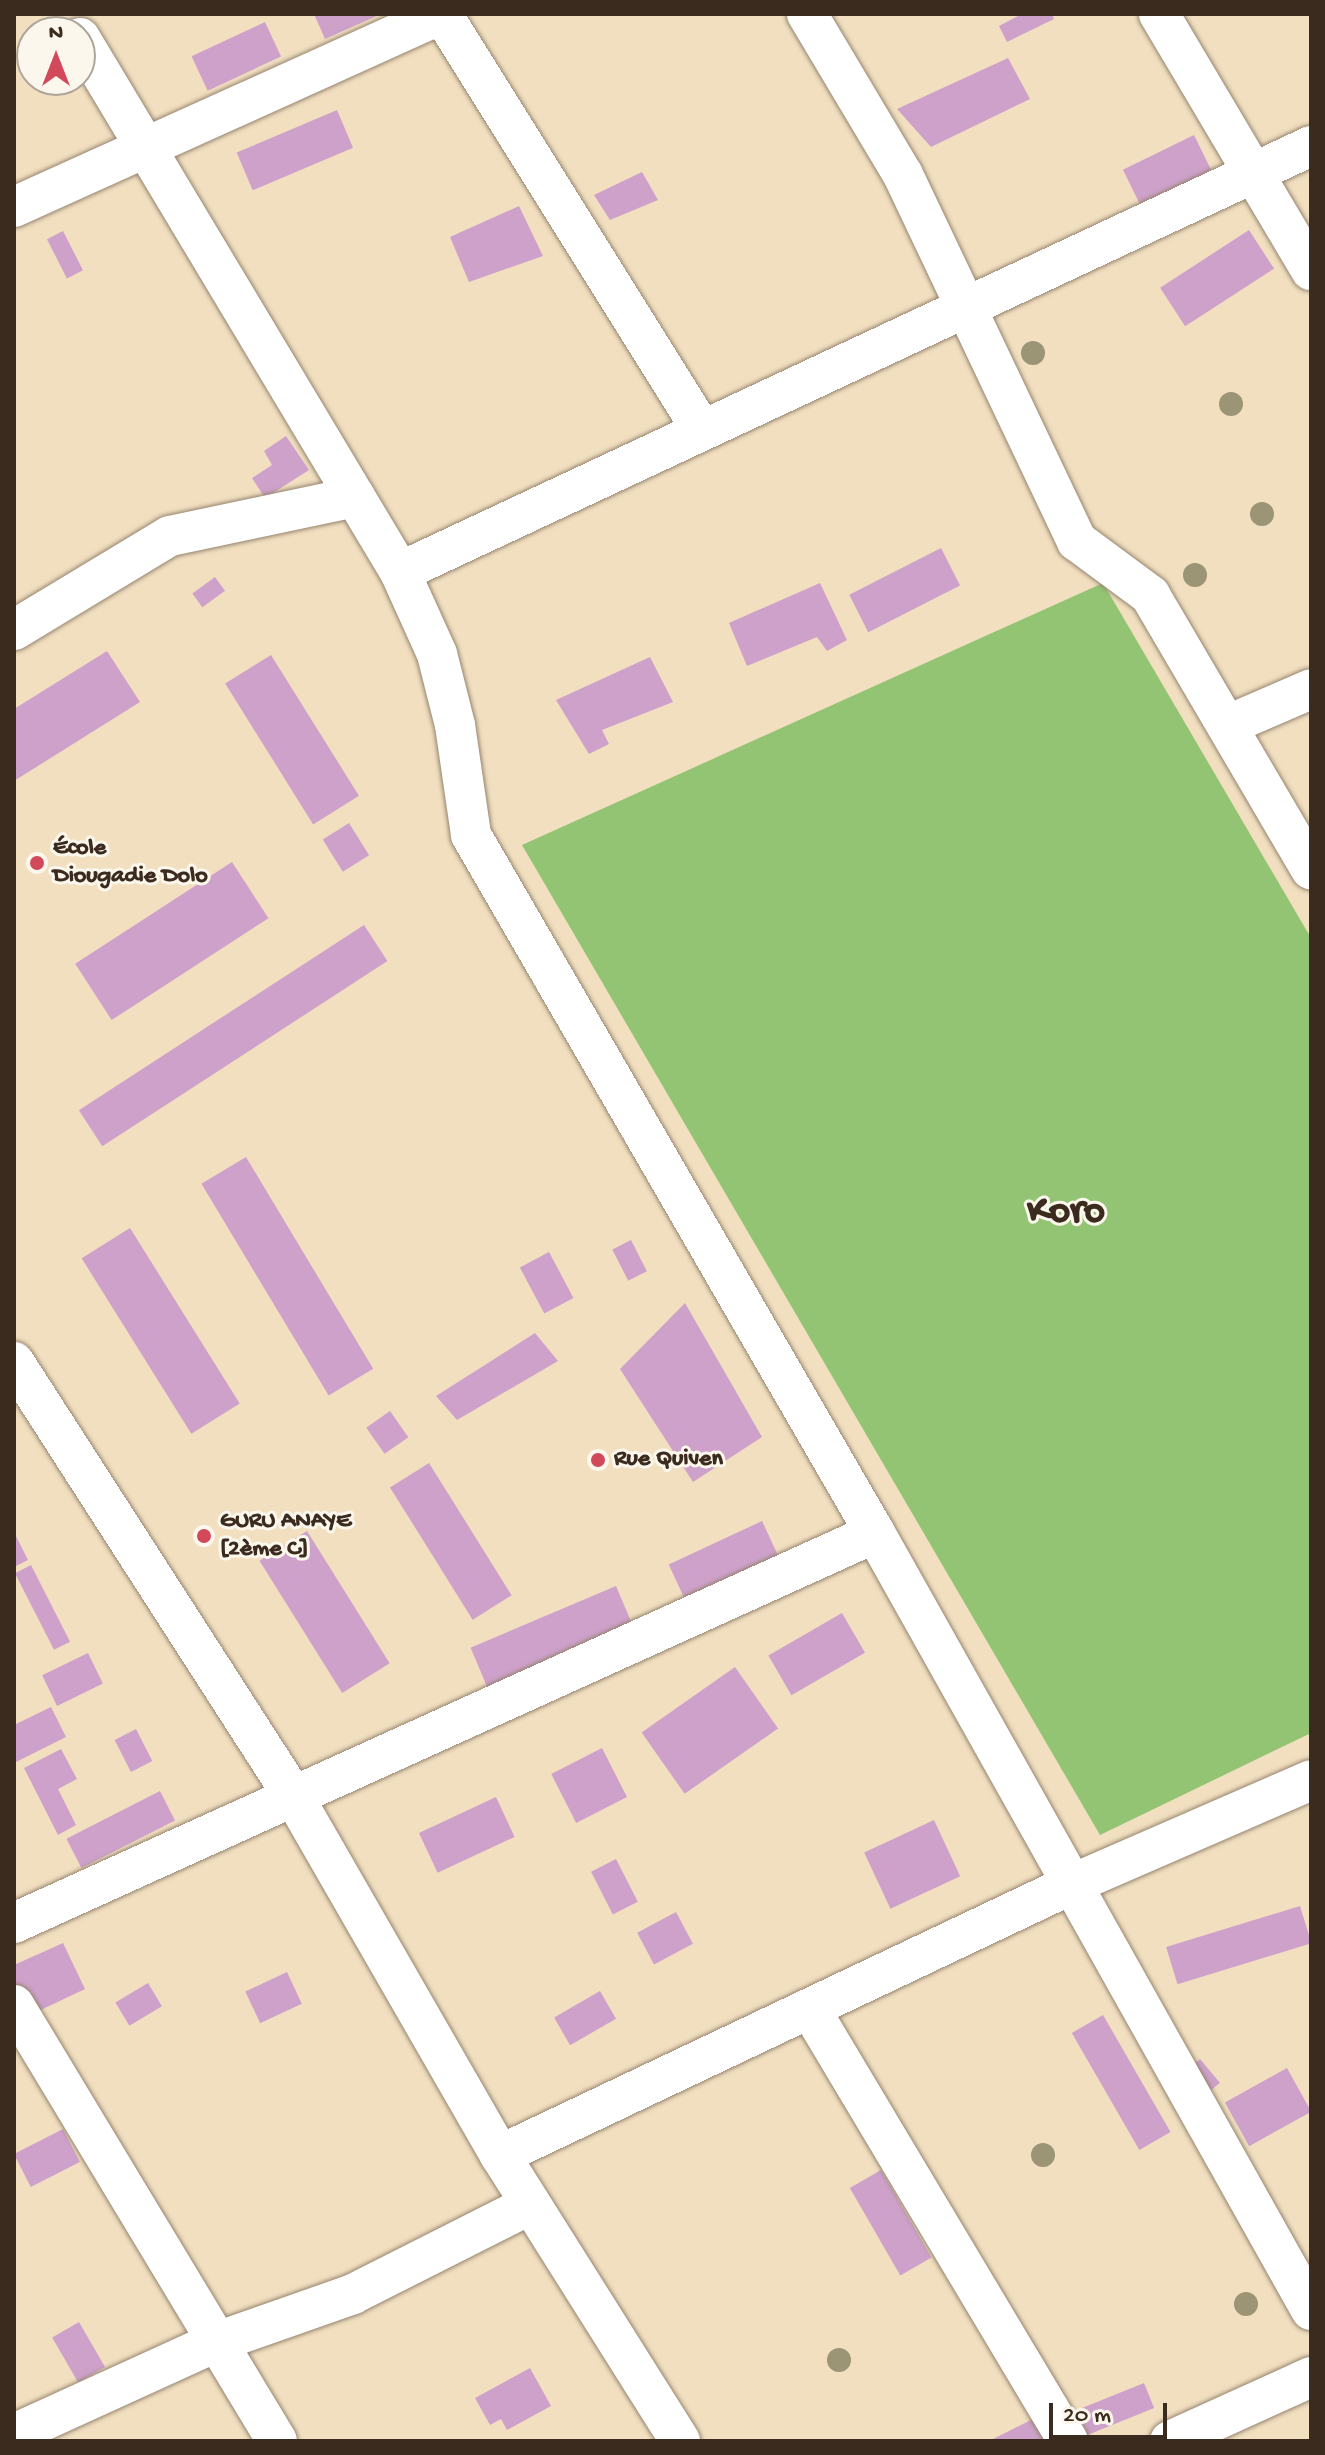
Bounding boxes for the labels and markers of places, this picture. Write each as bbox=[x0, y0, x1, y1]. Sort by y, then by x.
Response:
place label: École Diougadie Dolo bbox=[53, 835, 208, 891]
marker: École Diougadie Dolo bbox=[28, 854, 46, 872]
place label: Rue Quiven bbox=[614, 1446, 723, 1474]
marker: Rue Quiven bbox=[589, 1451, 607, 1469]
place label: GURU ANAYE [2ème C] bbox=[220, 1508, 351, 1564]
marker: GURU ANAYE [2ème C] bbox=[195, 1527, 213, 1545]

